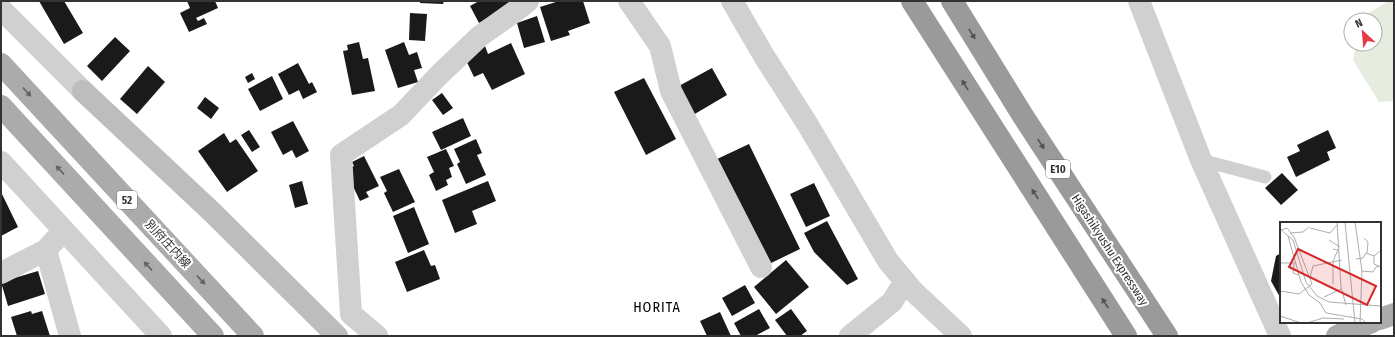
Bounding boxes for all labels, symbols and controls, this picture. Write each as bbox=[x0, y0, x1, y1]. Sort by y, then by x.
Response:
north arrow bbox=[1343, 12, 1383, 52]
text: N bbox=[1353, 16, 1365, 31]
one-way arrow bbox=[968, 29, 976, 39]
one-way arrow bbox=[961, 79, 968, 91]
one-way arrow bbox=[23, 87, 32, 98]
one-way arrow bbox=[1037, 139, 1045, 149]
road number: E10 bbox=[1046, 160, 1070, 178]
one-way arrow bbox=[56, 165, 65, 176]
one-way arrow bbox=[1031, 188, 1038, 200]
road number: 52 bbox=[117, 191, 137, 209]
street label: Higashikyushu Expressway bbox=[1069, 192, 1152, 309]
street label: 別府庄内線 bbox=[142, 217, 194, 271]
inset map bbox=[1280, 222, 1381, 323]
one-way arrow bbox=[144, 261, 153, 271]
one-way arrow bbox=[197, 275, 206, 286]
one-way arrow bbox=[1102, 297, 1109, 309]
district label: HORITA bbox=[633, 299, 681, 316]

